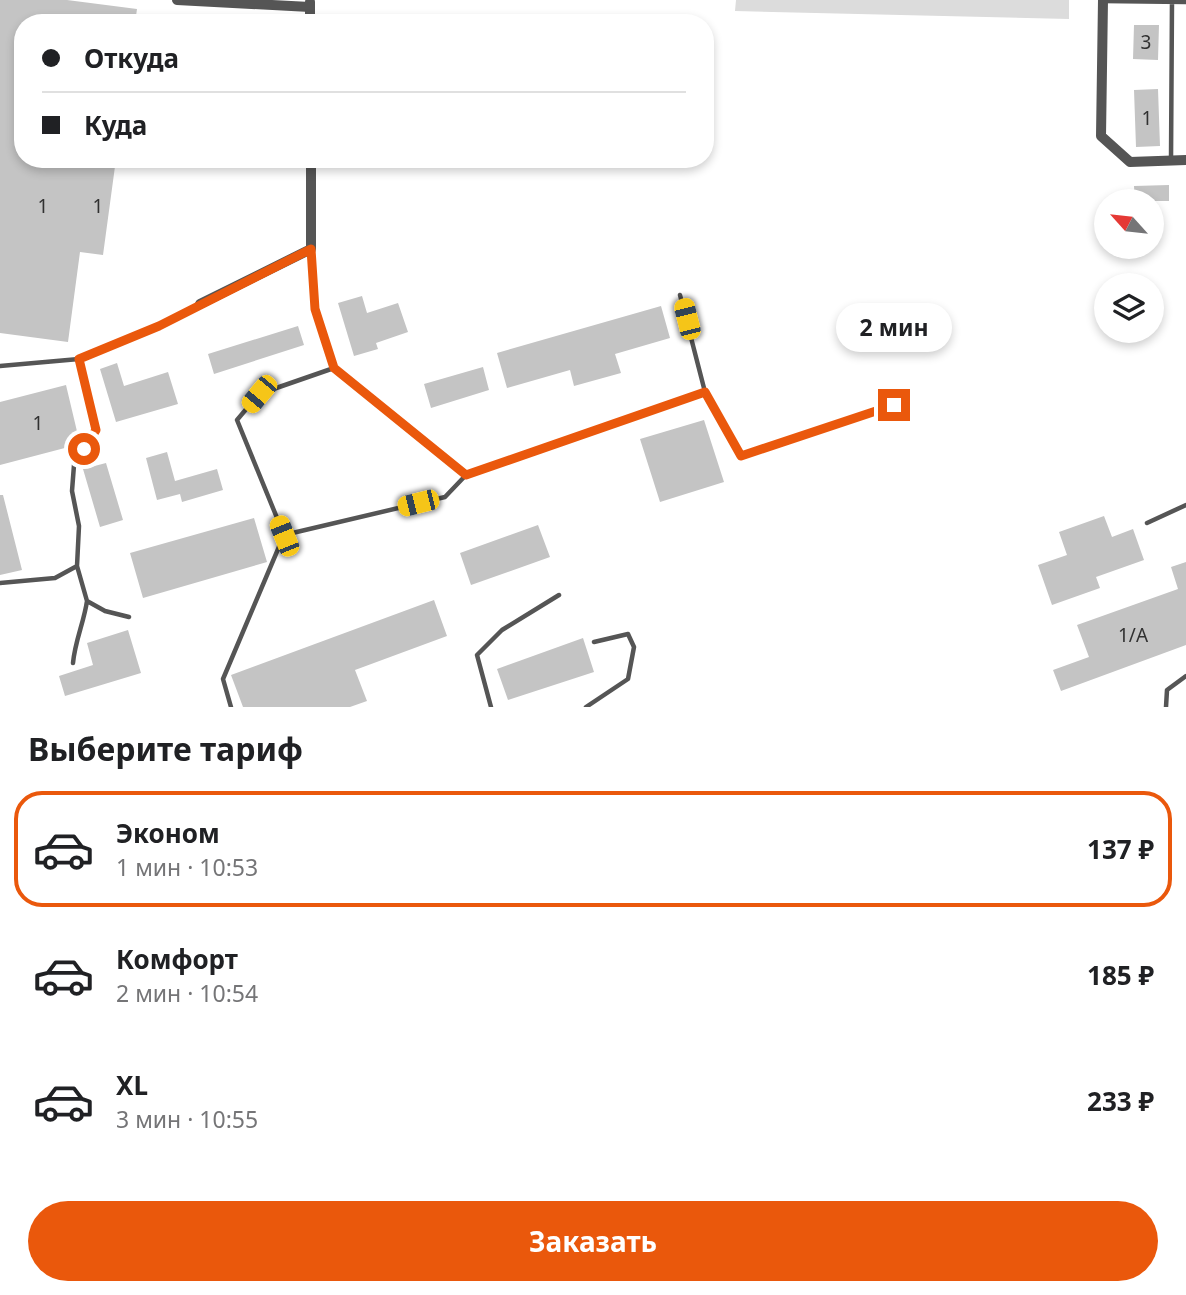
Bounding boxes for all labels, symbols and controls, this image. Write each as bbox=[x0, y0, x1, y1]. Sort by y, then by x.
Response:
house number: 3 bbox=[1141, 29, 1151, 55]
text: Откуда bbox=[84, 40, 179, 76]
house number: 1 bbox=[1142, 105, 1152, 131]
text: Куда bbox=[84, 107, 147, 143]
north arrow bbox=[1094, 189, 1164, 259]
map controls bbox=[1094, 189, 1164, 343]
house number: 1 bbox=[38, 193, 48, 219]
house number: 1 bbox=[93, 193, 103, 219]
button: layers bbox=[1094, 273, 1164, 343]
car bbox=[672, 296, 703, 342]
callout: 2 мин bbox=[836, 304, 952, 352]
text: 2 мин bbox=[860, 311, 928, 343]
car bbox=[238, 371, 281, 417]
route end bbox=[878, 389, 910, 421]
house number: 1 bbox=[33, 410, 43, 436]
route start bbox=[68, 433, 100, 465]
car bbox=[396, 488, 441, 518]
car bbox=[267, 513, 302, 559]
house number: 1/А bbox=[1118, 622, 1149, 648]
text: Выберите тариф bbox=[28, 727, 303, 770]
text: Эконом bbox=[116, 815, 220, 851]
icon: car bbox=[32, 818, 95, 881]
text: 137 ₽ bbox=[1087, 831, 1154, 867]
text: 1 мин · 10:53 bbox=[116, 851, 258, 883]
text: Комфорт bbox=[116, 941, 238, 977]
icon: car bbox=[32, 944, 95, 1007]
text: 185 ₽ bbox=[1087, 957, 1154, 993]
text: 2 мин · 10:54 bbox=[116, 977, 258, 1009]
text: XL bbox=[116, 1067, 148, 1103]
icon: car bbox=[32, 1070, 95, 1133]
text: 233 ₽ bbox=[1087, 1083, 1154, 1119]
text: 3 мин · 10:55 bbox=[116, 1103, 258, 1135]
button: Заказать bbox=[28, 1201, 1158, 1281]

